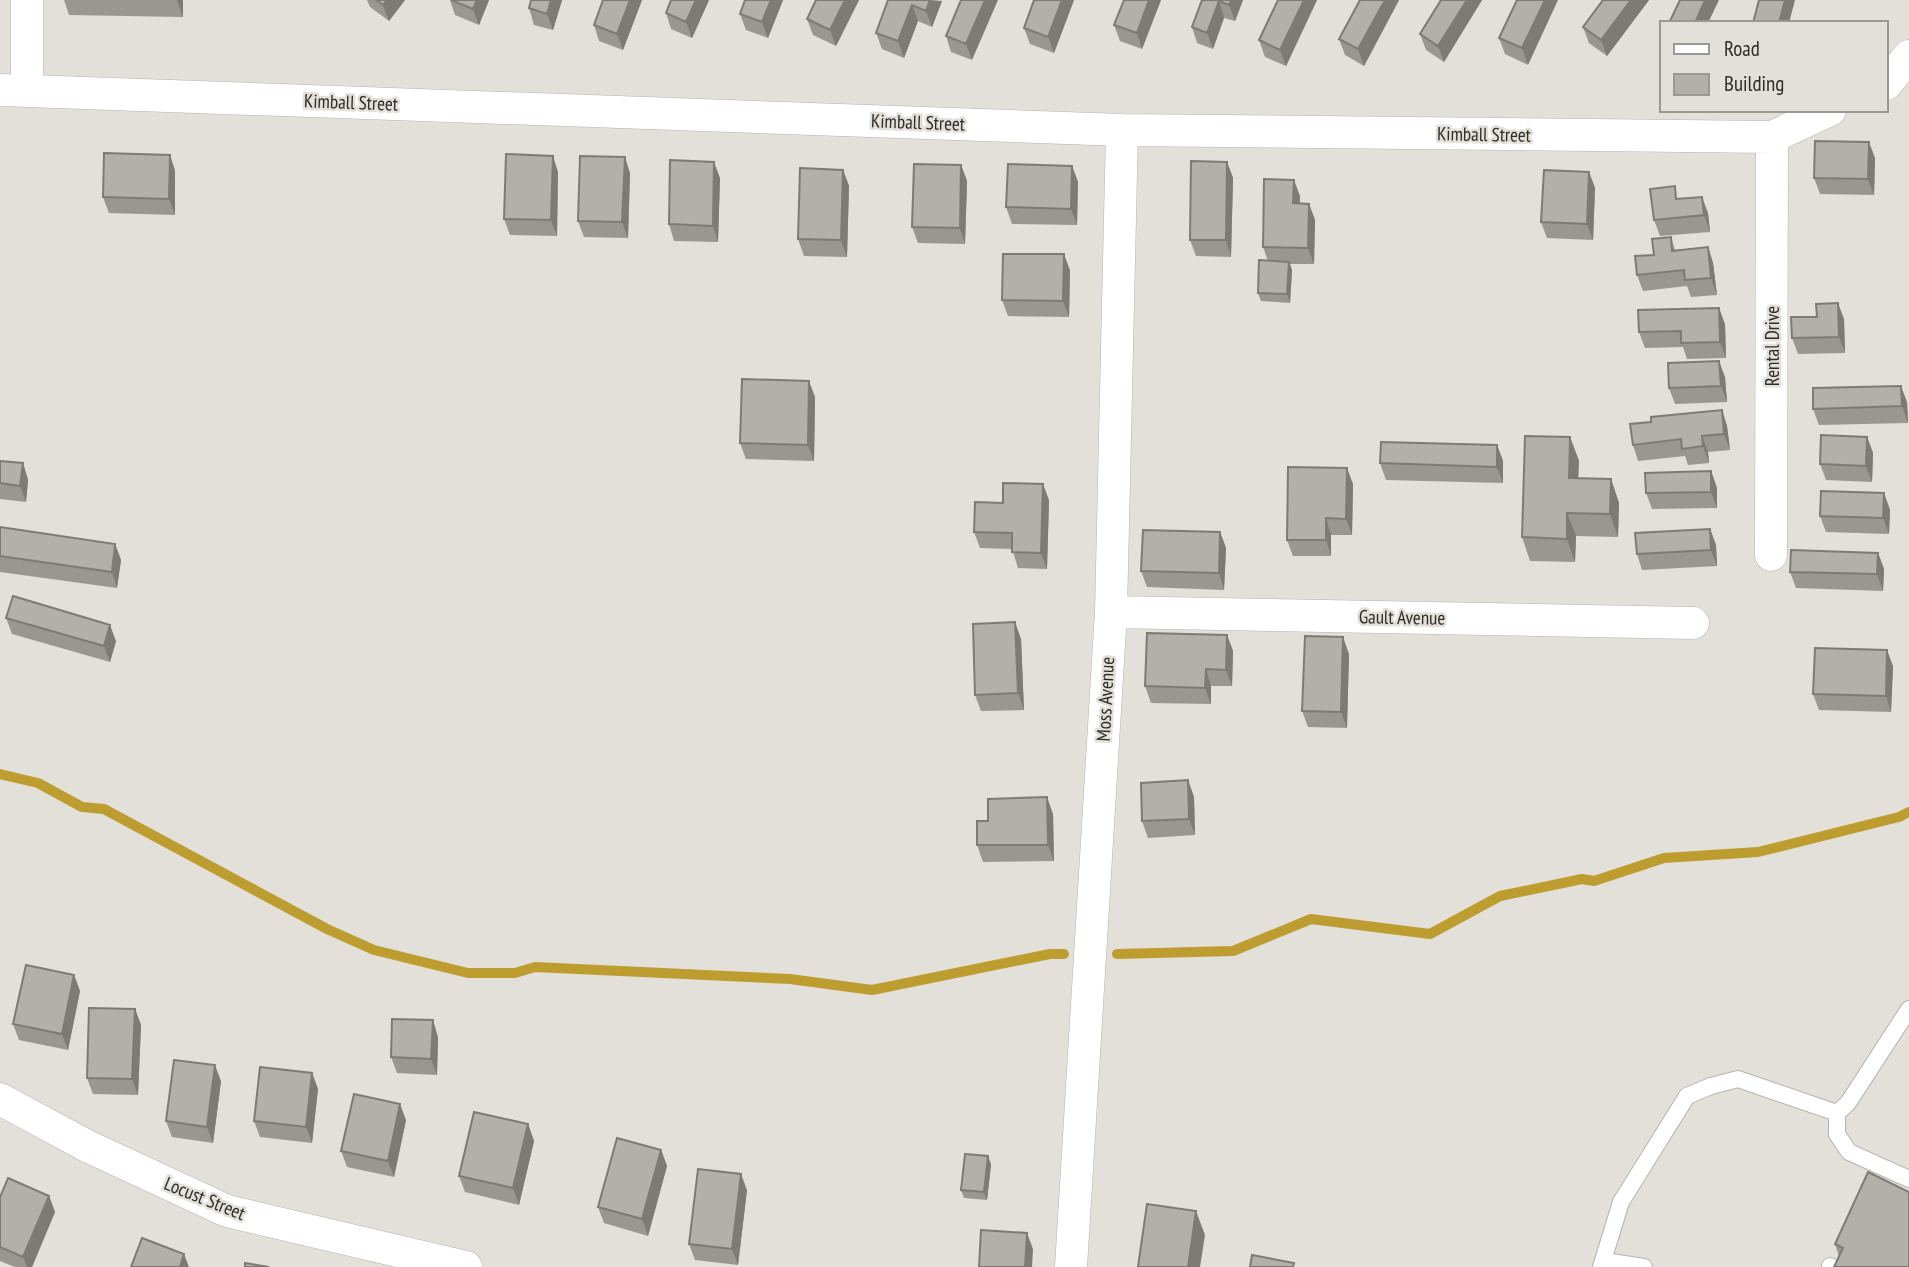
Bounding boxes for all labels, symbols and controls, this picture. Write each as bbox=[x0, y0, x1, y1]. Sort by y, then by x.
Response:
legend bbox=[1660, 21, 1888, 112]
text: Road bbox=[1724, 35, 1760, 62]
text: Building bbox=[1724, 70, 1784, 97]
street label: Kimball Street bbox=[304, 88, 399, 116]
street label: Kimball Street bbox=[871, 108, 966, 136]
street label: Kimball Street bbox=[1437, 121, 1532, 147]
street label: Rental Drive bbox=[1760, 306, 1784, 386]
street label: Gault Avenue bbox=[1359, 604, 1446, 630]
street label: Moss Avenue bbox=[1091, 656, 1119, 742]
street label: Locust Street bbox=[161, 1171, 250, 1225]

